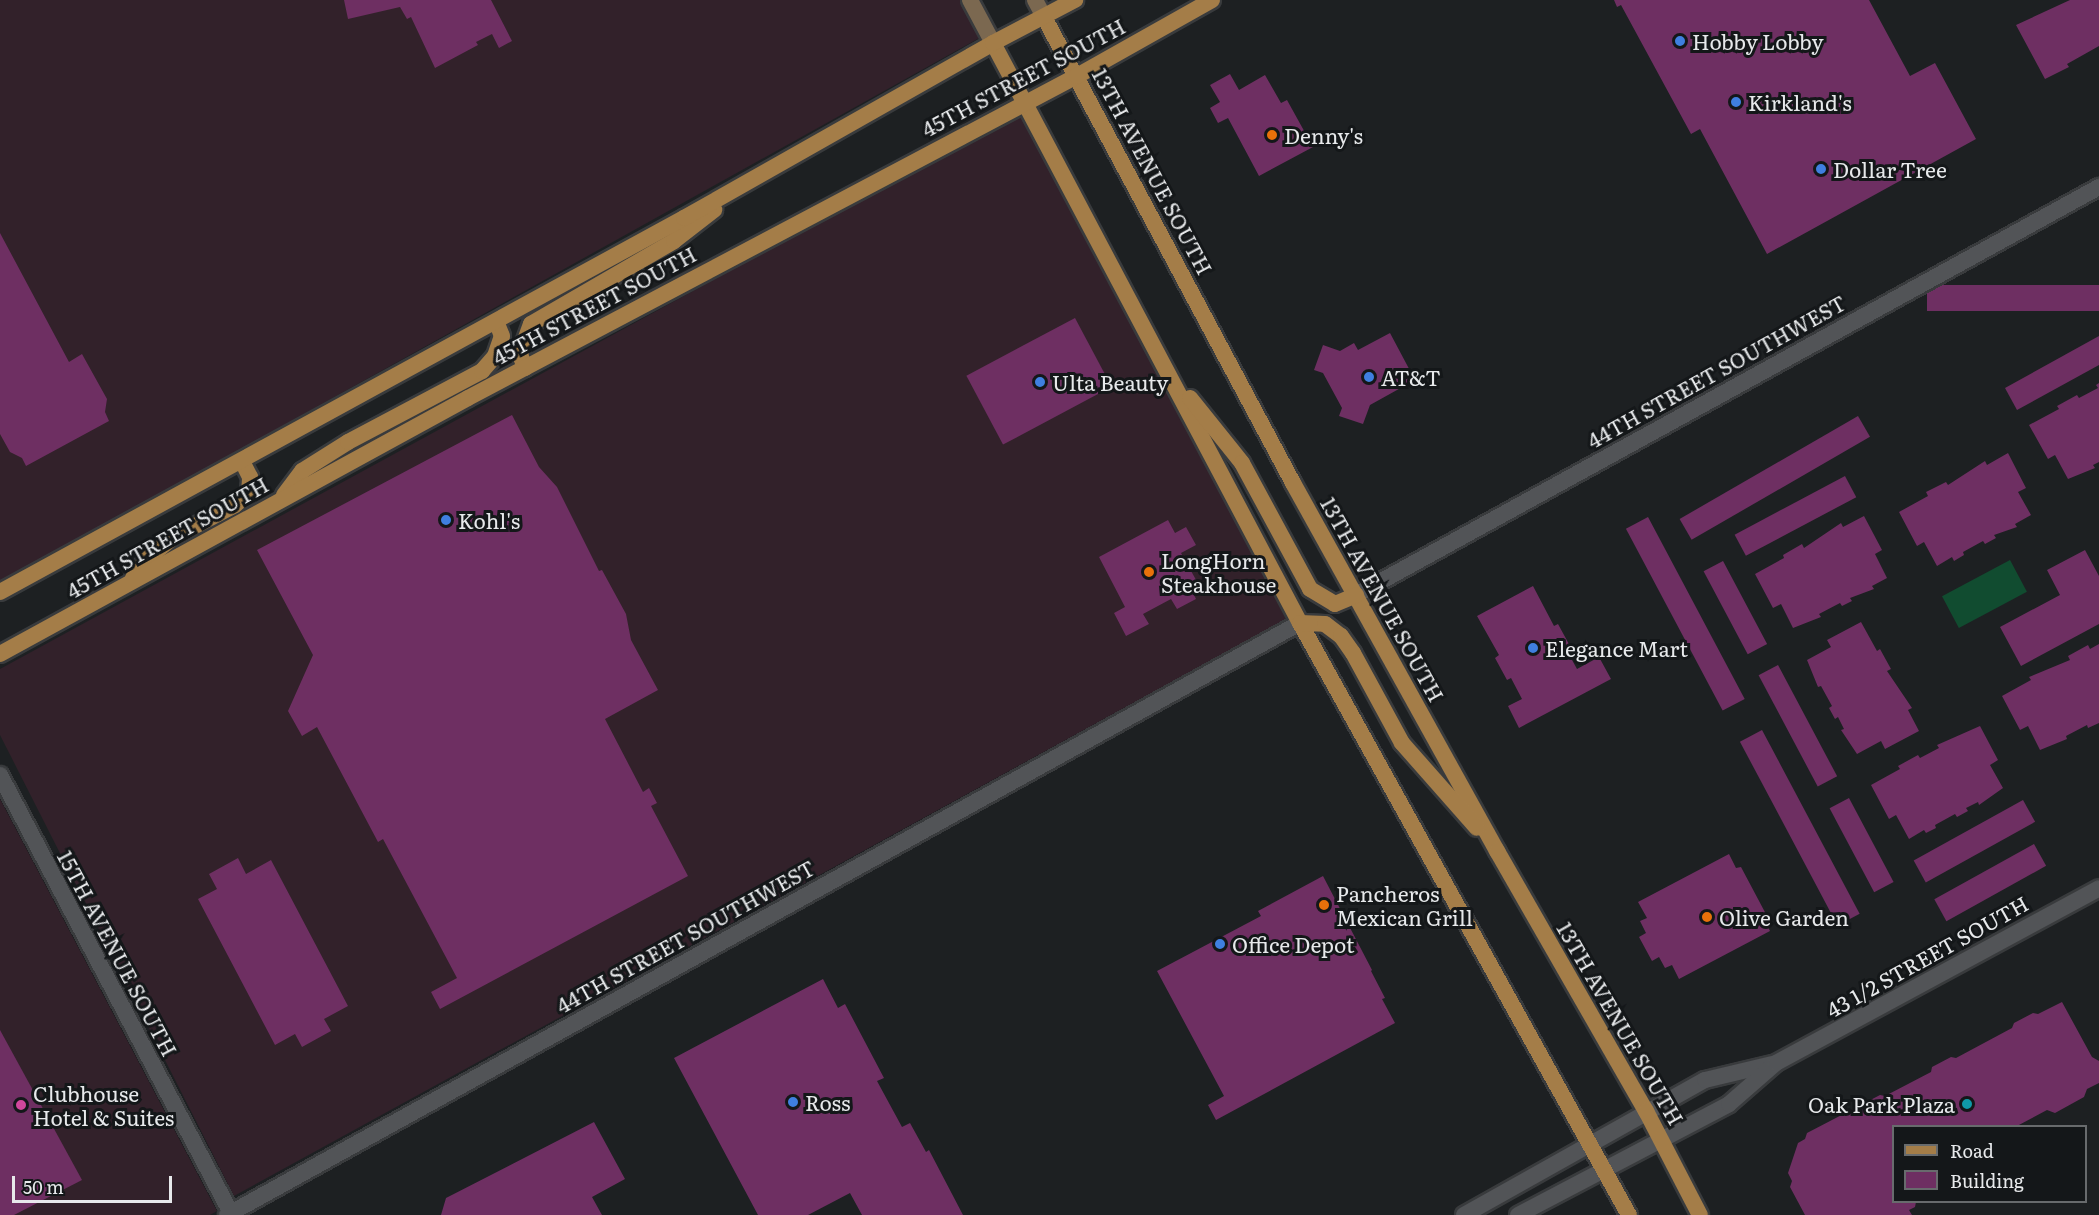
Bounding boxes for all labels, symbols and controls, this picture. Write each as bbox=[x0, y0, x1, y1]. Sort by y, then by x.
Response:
street label: 45TH STREET SOUTH bbox=[917, 13, 1129, 141]
place label: Hobby Lobby bbox=[1692, 28, 1824, 54]
marker: Hobby Lobby bbox=[1673, 34, 1687, 48]
street label: 13TH AVENUE SOUTH bbox=[1088, 64, 1218, 278]
place label: Kirkland's bbox=[1748, 89, 1852, 115]
marker: Kirkland's bbox=[1729, 95, 1743, 109]
place label: Denny's bbox=[1284, 122, 1363, 148]
marker: Denny's bbox=[1265, 128, 1279, 142]
place label: Dollar Tree bbox=[1833, 156, 1947, 182]
marker: Dollar Tree bbox=[1814, 162, 1828, 176]
street label: 45TH STREET SOUTH bbox=[488, 241, 700, 369]
street label: 44TH STREET SOUTHWEST bbox=[1582, 289, 1850, 453]
place label: AT&T bbox=[1381, 364, 1441, 390]
place label: Ulta Beauty bbox=[1052, 369, 1168, 395]
marker: AT&T bbox=[1362, 370, 1376, 384]
marker: Ulta Beauty bbox=[1033, 375, 1047, 389]
street label: 45TH STREET SOUTH bbox=[62, 471, 272, 603]
street label: 13TH AVENUE SOUTH bbox=[1316, 492, 1450, 706]
place label: Kohl's bbox=[458, 507, 520, 533]
marker: Kohl's bbox=[439, 513, 453, 527]
place label: LongHorn Steakhouse bbox=[1161, 547, 1276, 597]
marker: LongHorn Steakhouse bbox=[1142, 565, 1156, 579]
place label: Elegance Mart bbox=[1545, 635, 1688, 661]
marker: Elegance Mart bbox=[1526, 641, 1540, 655]
street label: 15TH AVENUE SOUTH bbox=[53, 846, 183, 1060]
street label: 44TH STREET SOUTHWEST bbox=[551, 854, 819, 1018]
place label: Pancheros Mexican Grill bbox=[1336, 880, 1473, 930]
street label: 43 1/2 STREET SOUTH bbox=[1822, 890, 2032, 1022]
marker: Pancheros Mexican Grill bbox=[1317, 898, 1331, 912]
place label: Olive Garden bbox=[1719, 904, 1849, 930]
marker: Olive Garden bbox=[1700, 910, 1714, 924]
street label: 13TH AVENUE SOUTH bbox=[1553, 917, 1689, 1129]
place label: Office Depot bbox=[1232, 931, 1355, 957]
marker: Office Depot bbox=[1213, 937, 1227, 951]
place label: Clubhouse Hotel & Suites bbox=[33, 1080, 174, 1130]
place label: Ross bbox=[805, 1089, 851, 1115]
place label: Oak Park Plaza bbox=[1808, 1091, 1955, 1117]
marker: Ross bbox=[786, 1095, 800, 1109]
marker: Oak Park Plaza bbox=[1960, 1097, 1974, 1111]
marker: Clubhouse Hotel & Suites bbox=[14, 1098, 28, 1112]
legend bbox=[1892, 1125, 2087, 1203]
text: Road bbox=[1950, 1137, 1994, 1164]
scale bar bbox=[15, 1164, 176, 1202]
text: Building bbox=[1950, 1167, 2024, 1194]
text: 50 m bbox=[23, 1173, 64, 1200]

